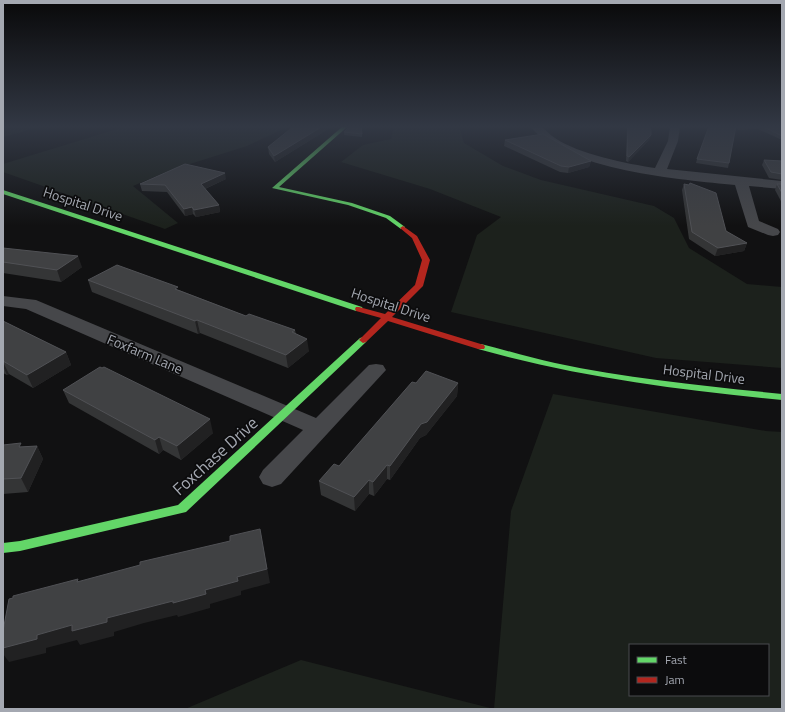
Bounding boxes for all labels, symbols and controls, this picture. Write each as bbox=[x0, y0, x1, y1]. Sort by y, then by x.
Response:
street label: Hospital Drive bbox=[41, 181, 126, 226]
street label: Hospital Drive bbox=[349, 282, 434, 327]
street label: Foxfarm Lane bbox=[104, 328, 186, 379]
street label: Hospital Drive bbox=[662, 358, 746, 389]
street label: Foxchase Drive bbox=[166, 410, 264, 502]
legend bbox=[629, 644, 769, 696]
text: Fast bbox=[665, 650, 688, 669]
text: Jam bbox=[665, 670, 685, 689]

